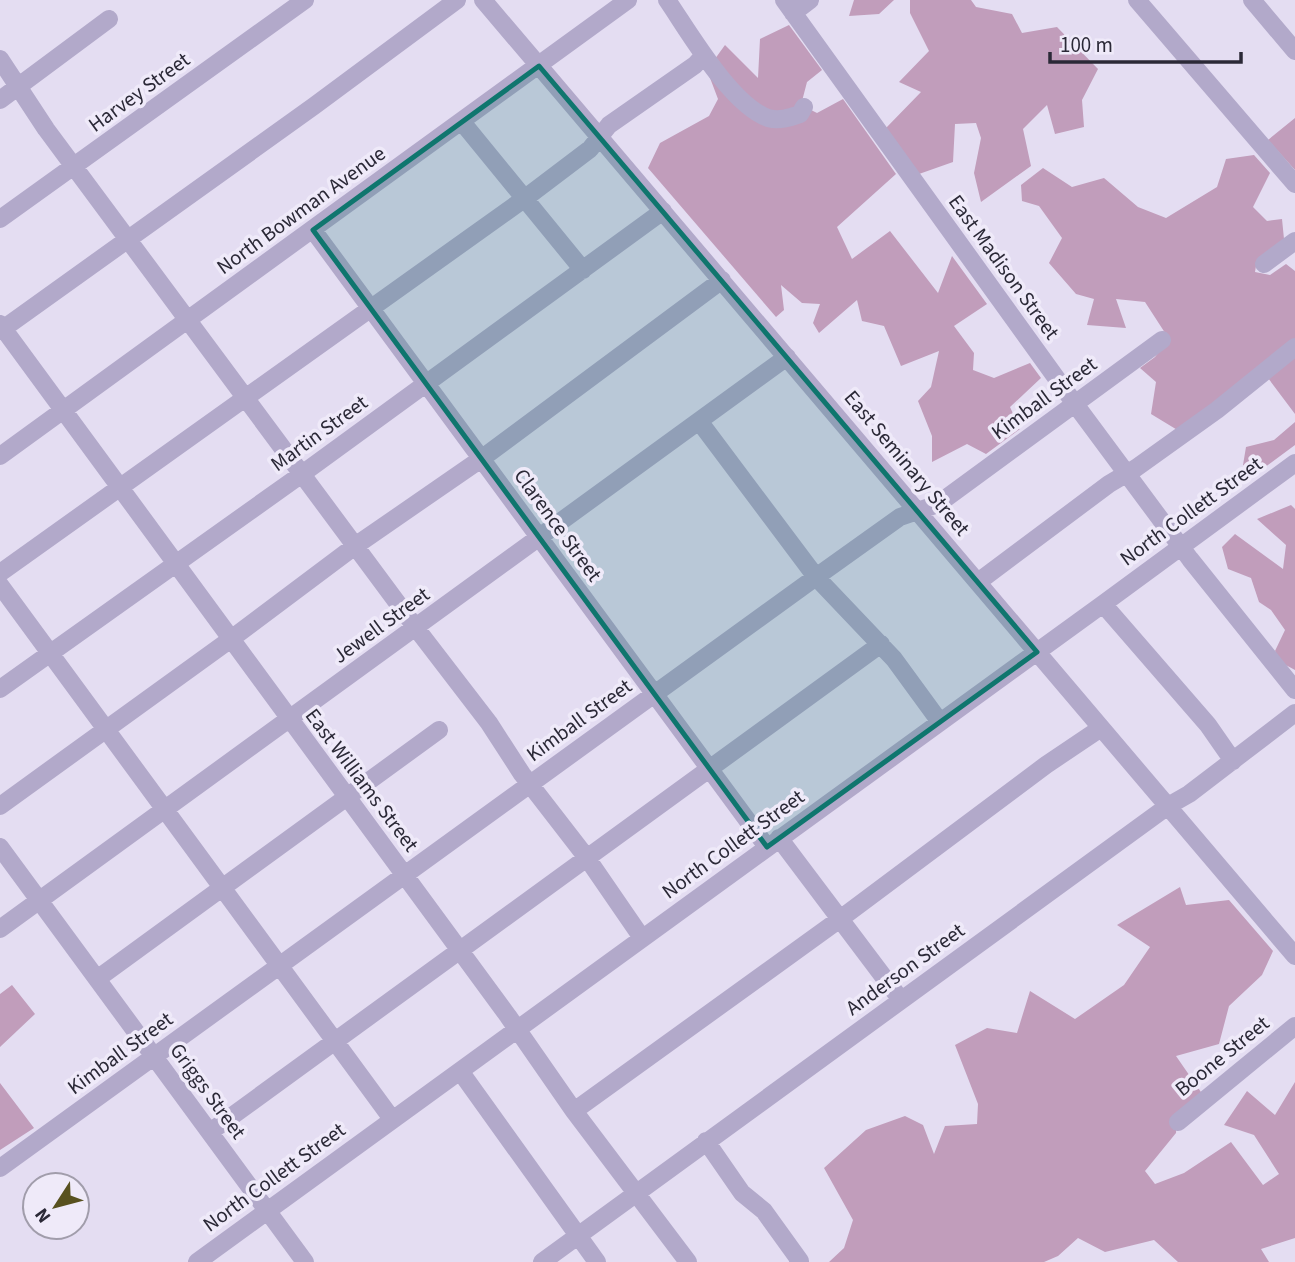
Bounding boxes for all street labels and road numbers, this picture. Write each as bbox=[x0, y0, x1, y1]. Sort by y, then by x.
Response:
street label: Harvey Street bbox=[82, 45, 196, 139]
street label: North Bowman Avenue bbox=[210, 138, 392, 282]
street label: East Madison Street bbox=[941, 188, 1067, 346]
street label: Kimball Street bbox=[985, 349, 1103, 447]
street label: East Seminary Street bbox=[837, 384, 977, 542]
street label: Martin Street bbox=[264, 387, 374, 479]
street label: North Collett Street bbox=[1113, 449, 1269, 573]
street label: Clarence Street bbox=[507, 462, 609, 588]
street label: Jewell Street bbox=[326, 579, 436, 671]
street label: Kimball Street bbox=[520, 671, 638, 769]
street label: East Williams Street bbox=[298, 702, 426, 858]
street label: North Collett Street bbox=[655, 782, 811, 906]
street label: Anderson Street bbox=[839, 916, 971, 1022]
street label: Kimball Street bbox=[61, 1004, 179, 1102]
street label: Boone Street bbox=[1168, 1009, 1276, 1103]
street label: Griggs Street bbox=[163, 1037, 253, 1145]
street label: North Collett Street bbox=[196, 1115, 352, 1239]

